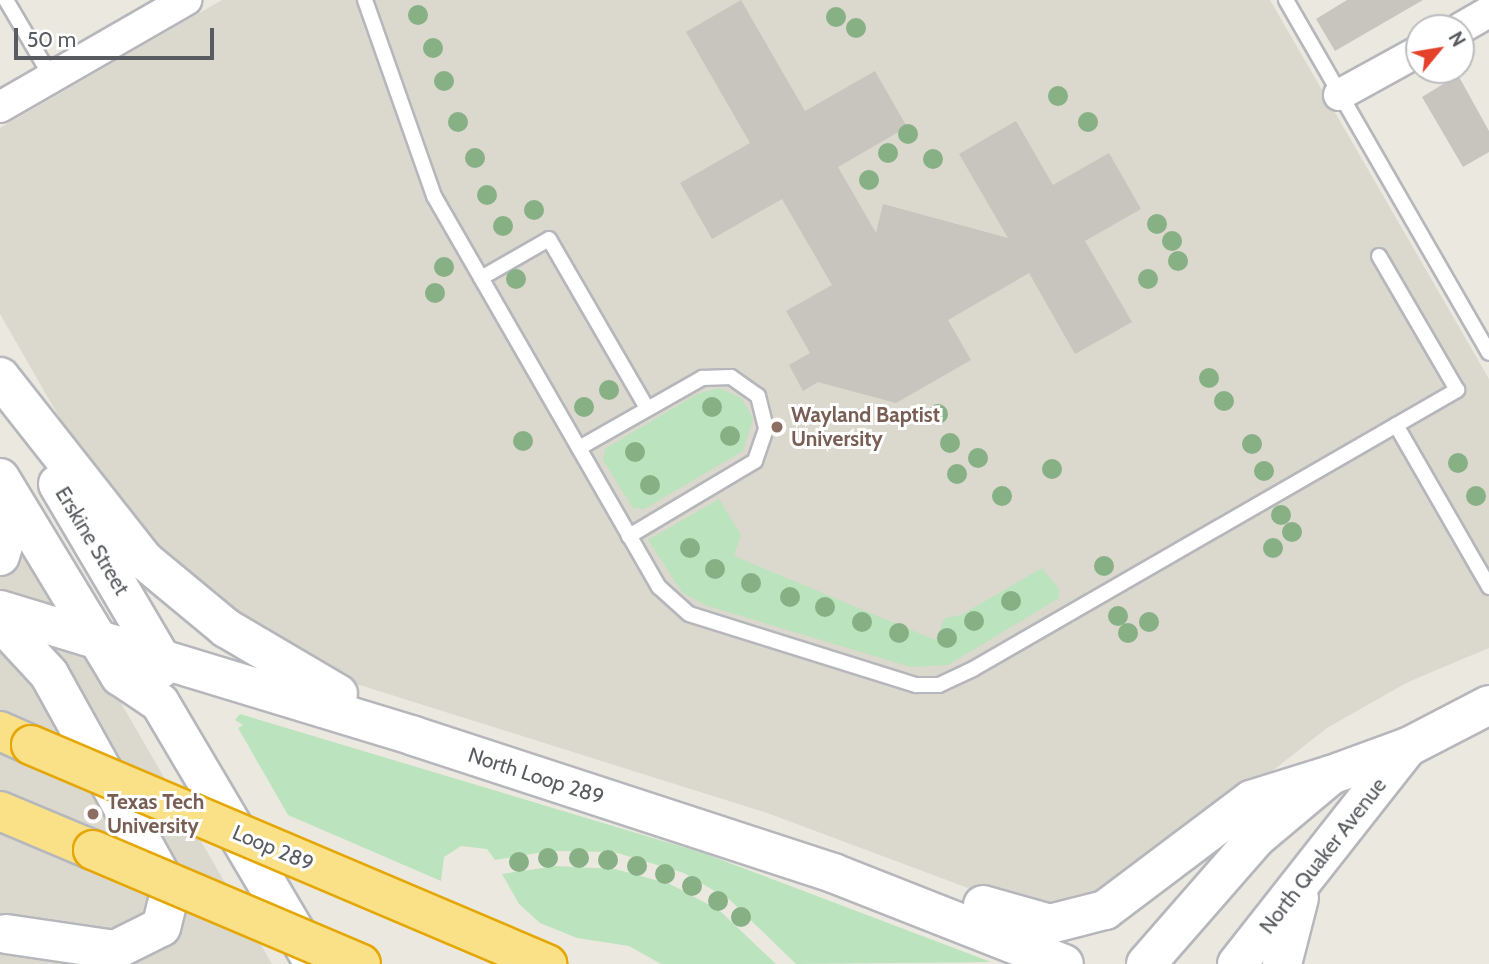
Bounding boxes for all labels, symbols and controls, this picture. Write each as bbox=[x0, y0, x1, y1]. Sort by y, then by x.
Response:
scale bar bbox=[18, 14, 217, 58]
north arrow bbox=[1405, 14, 1475, 84]
text: 50 m bbox=[27, 27, 76, 52]
text: N bbox=[1444, 28, 1470, 51]
place label: Wayland Baptist University bbox=[791, 402, 940, 452]
marker: Wayland Baptist University bbox=[769, 419, 785, 435]
street label: Erskine Street bbox=[50, 482, 134, 600]
street label: North Loop 289 bbox=[465, 742, 607, 810]
street label: North Quaker Avenue bbox=[1254, 773, 1392, 939]
place label: Texas Tech University bbox=[107, 789, 204, 839]
marker: Texas Tech University bbox=[85, 806, 101, 822]
street label: Loop 289 bbox=[229, 820, 317, 876]

